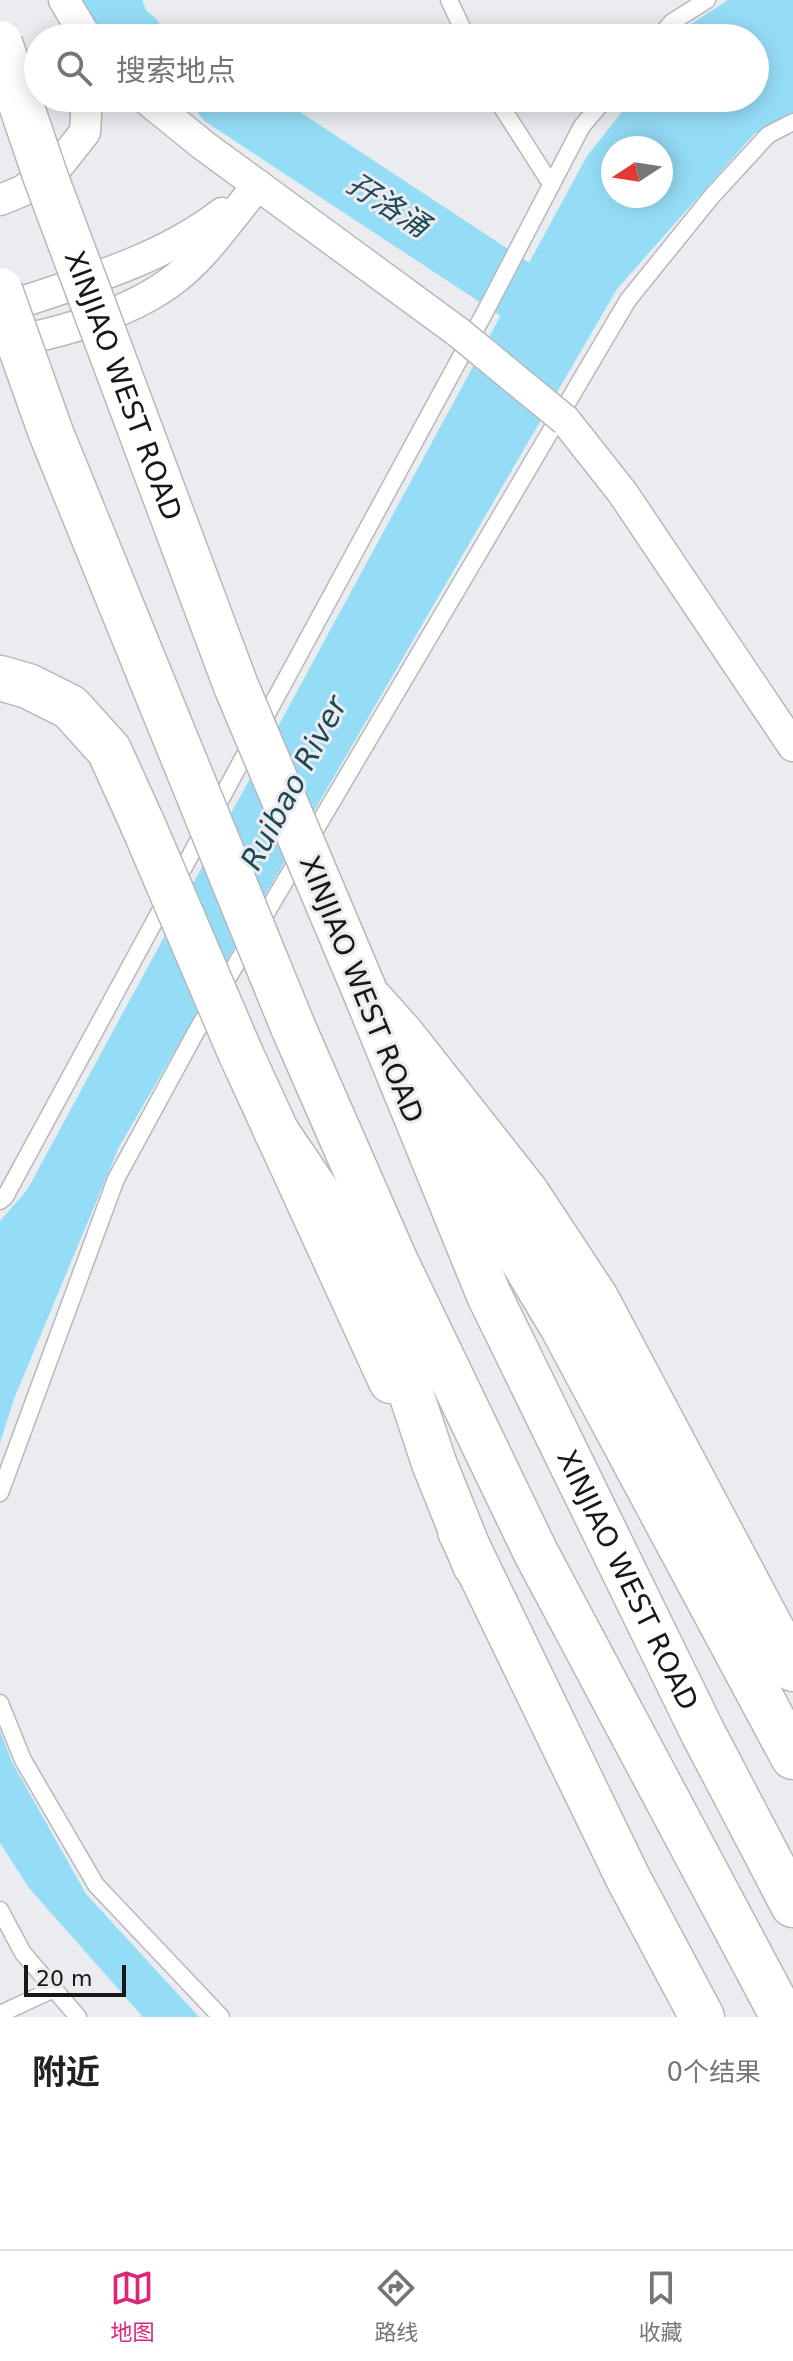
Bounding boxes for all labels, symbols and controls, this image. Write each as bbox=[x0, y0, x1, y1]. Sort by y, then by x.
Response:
search box bbox=[24, 24, 769, 112]
icon: search bbox=[52, 46, 96, 90]
text: 搜索地点 bbox=[116, 53, 236, 88]
north arrow bbox=[601, 136, 673, 208]
water label: 孖洛涌 bbox=[341, 165, 438, 245]
street label: XINJIAO WEST ROAD bbox=[58, 246, 189, 525]
water label: Ruibao River bbox=[233, 689, 355, 875]
street label: XINJIAO WEST ROAD bbox=[293, 851, 430, 1128]
street label: XINJIAO WEST ROAD bbox=[550, 1444, 705, 1715]
scale bar bbox=[24, 1961, 126, 1997]
text: 20 m bbox=[36, 1966, 92, 1991]
text: 附近 bbox=[32, 2052, 100, 2092]
text: 0个结果 bbox=[666, 2057, 761, 2087]
tab: 地图 bbox=[110, 2266, 154, 2346]
tab: 路线 bbox=[374, 2266, 419, 2346]
tab: 收藏 bbox=[639, 2266, 683, 2346]

